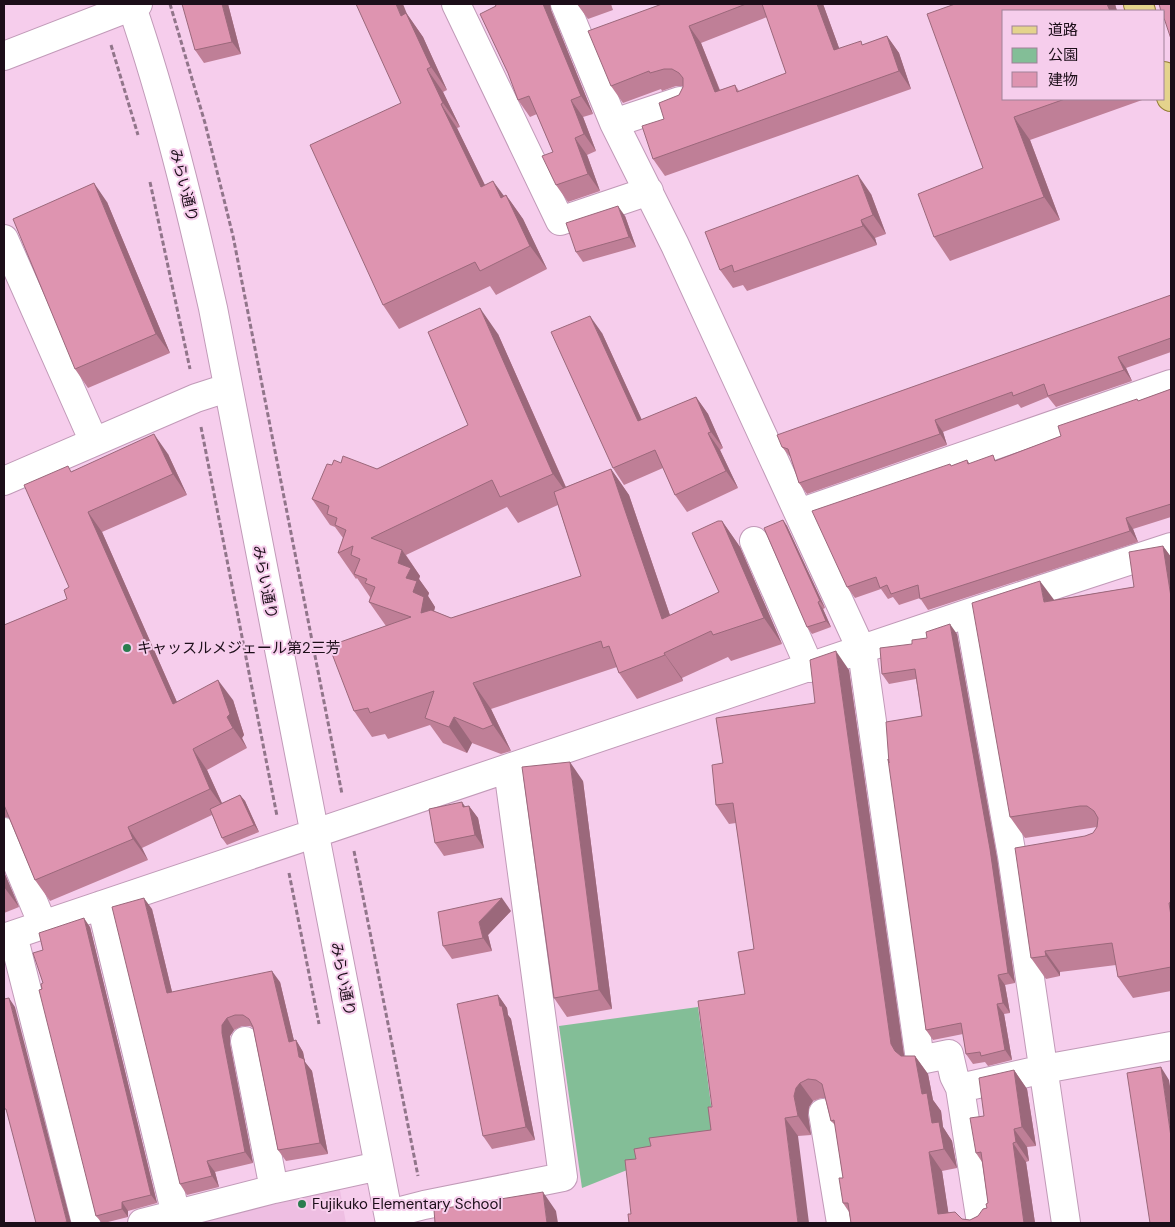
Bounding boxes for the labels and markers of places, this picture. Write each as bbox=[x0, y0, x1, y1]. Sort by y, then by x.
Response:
place label: キャッスルメジェール第2三芳 bbox=[137, 638, 341, 658]
marker: キャッスルメジェール第2三芳 bbox=[121, 642, 133, 654]
place label: Fujikuko Elementary School bbox=[312, 1194, 502, 1214]
marker: Fujikuko Elementary School bbox=[296, 1198, 308, 1210]

